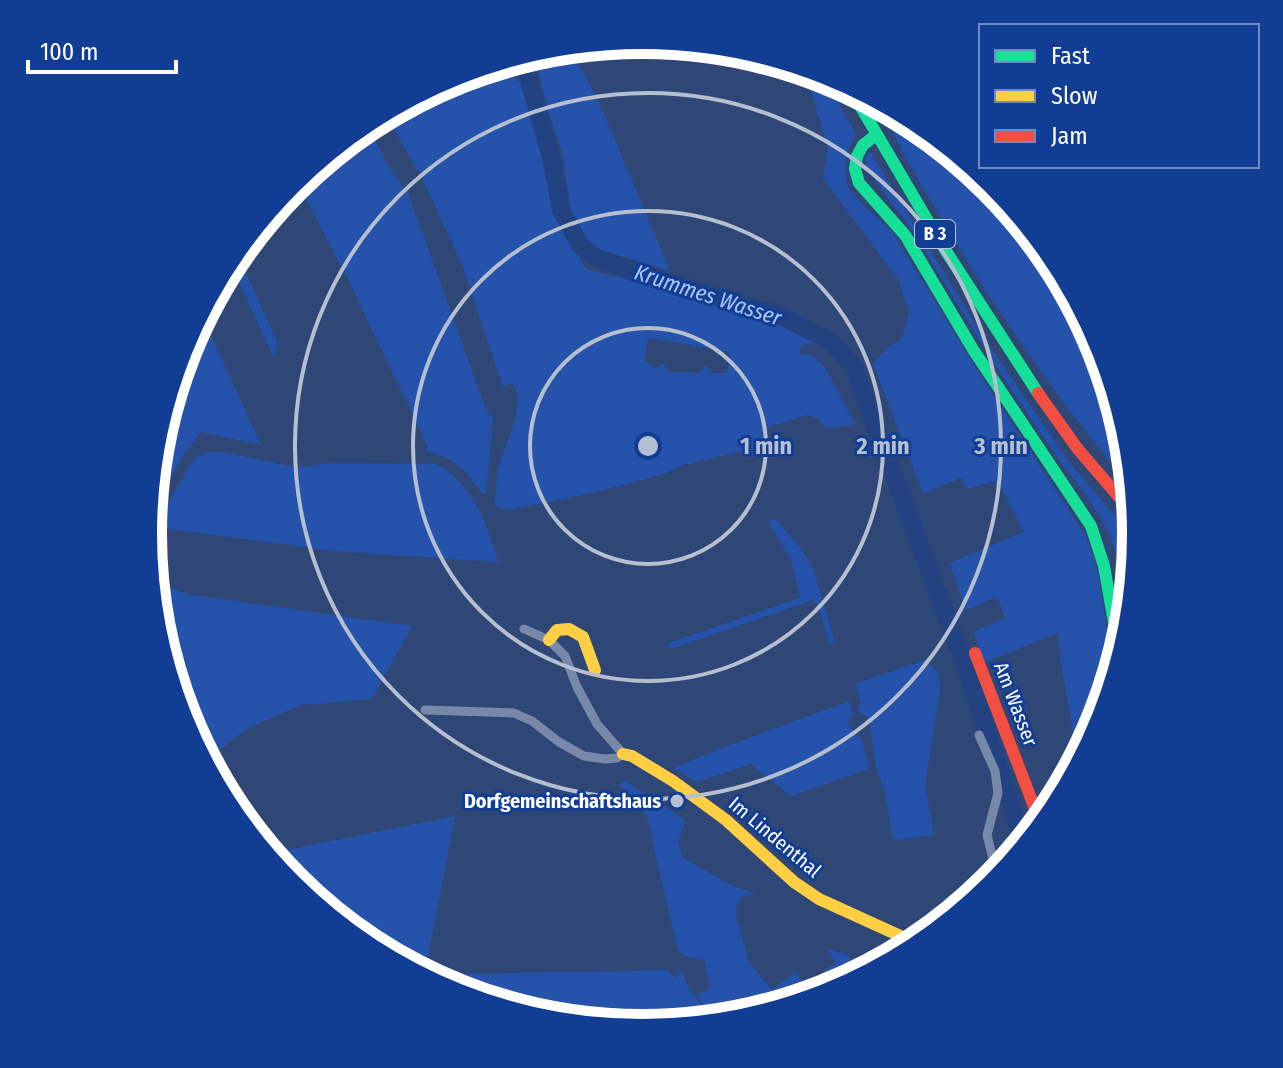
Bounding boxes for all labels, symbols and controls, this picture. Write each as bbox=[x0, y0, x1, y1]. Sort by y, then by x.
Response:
scale bar bbox=[28, 24, 176, 74]
legend bbox=[979, 24, 1259, 168]
text: 100 m bbox=[40, 38, 98, 66]
text: Fast bbox=[1051, 42, 1090, 70]
text: Slow bbox=[1051, 82, 1098, 110]
text: Jam bbox=[1051, 122, 1088, 150]
road number: B 3 bbox=[915, 220, 955, 248]
water label: Krummes Wasser bbox=[631, 259, 786, 332]
centre of rings bbox=[634, 432, 662, 460]
text: 1 min bbox=[740, 432, 792, 460]
text: 2 min bbox=[855, 432, 910, 460]
text: 3 min bbox=[973, 432, 1028, 460]
street label: Am Wasser bbox=[989, 658, 1043, 750]
place label: Dorfgemeinschaftshaus bbox=[464, 789, 661, 813]
marker: Dorfgemeinschaftshaus bbox=[668, 792, 686, 810]
street label: Im Lindenthal bbox=[724, 792, 826, 882]

